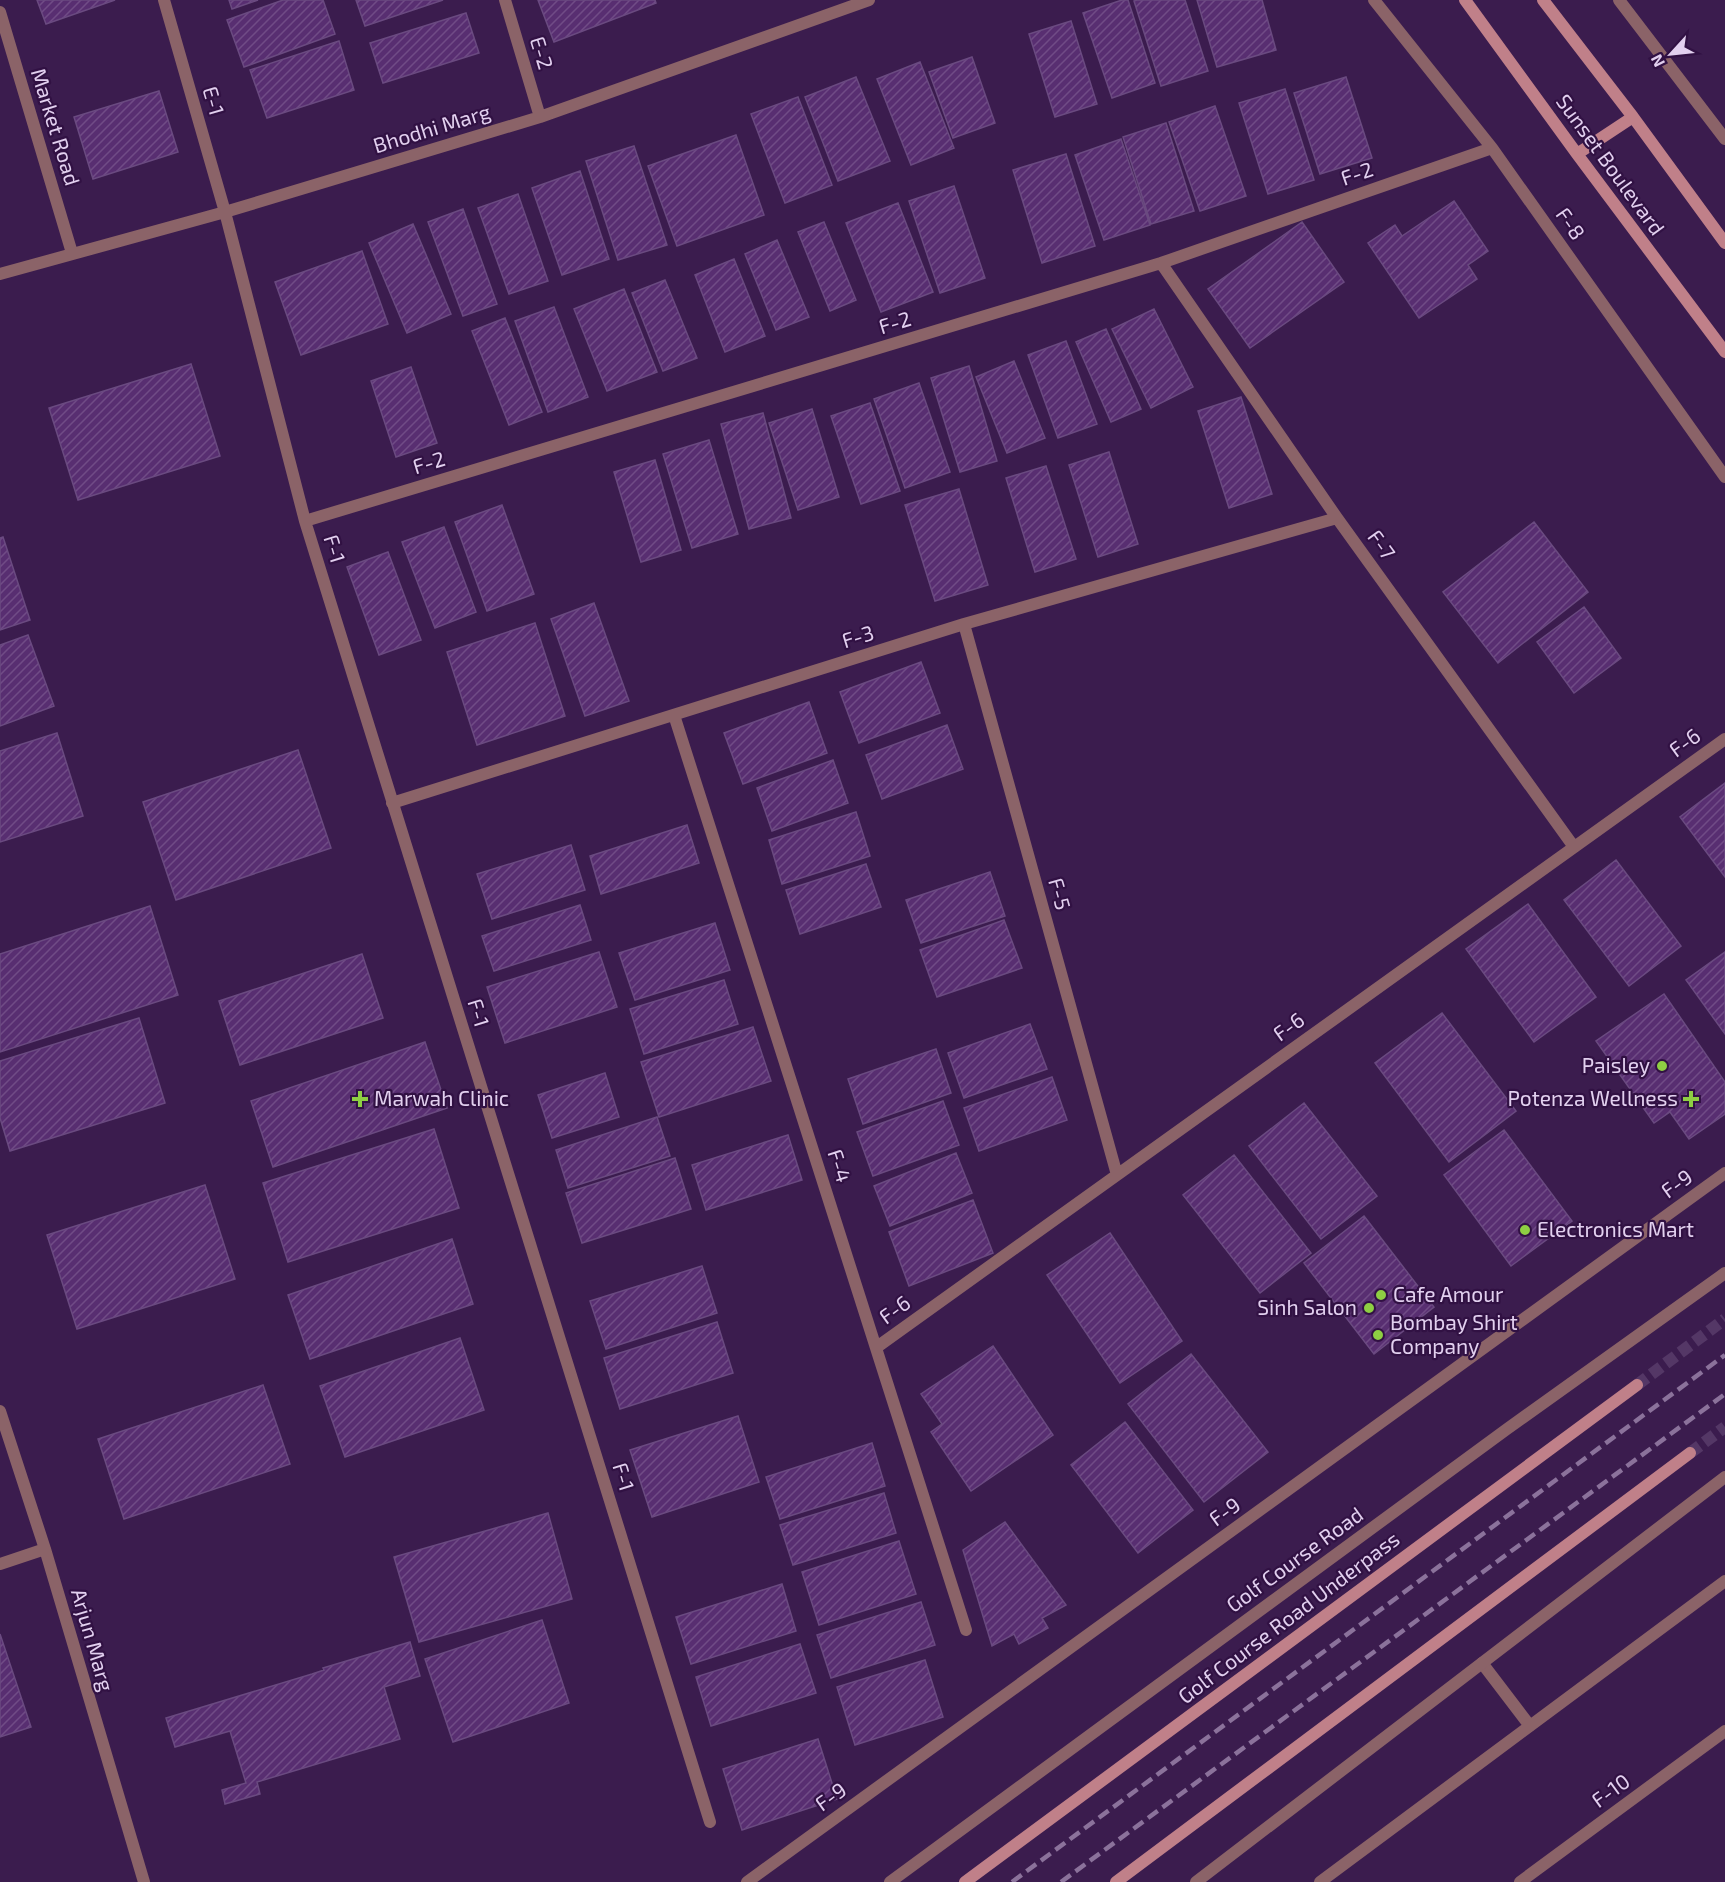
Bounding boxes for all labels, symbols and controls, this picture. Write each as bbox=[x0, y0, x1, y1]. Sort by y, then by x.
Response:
north arrow bbox=[1641, 24, 1701, 84]
street label: E-2 bbox=[526, 33, 559, 72]
text: N bbox=[1646, 52, 1668, 71]
street label: Market Road bbox=[27, 65, 86, 188]
street label: E-1 bbox=[198, 83, 230, 118]
street label: Sunset Boulevard bbox=[1552, 89, 1671, 239]
street label: Bhodhi Marg bbox=[370, 98, 493, 157]
street label: F-2 bbox=[1337, 155, 1376, 190]
street label: F-8 bbox=[1551, 202, 1591, 244]
street label: F-2 bbox=[875, 305, 914, 338]
street label: F-2 bbox=[409, 445, 448, 478]
street label: F-7 bbox=[1363, 524, 1401, 564]
street label: F-1 bbox=[319, 531, 352, 566]
street label: F-3 bbox=[838, 619, 877, 652]
street label: F-6 bbox=[1664, 722, 1705, 761]
street label: F-5 bbox=[1044, 875, 1077, 912]
street label: F-1 bbox=[463, 995, 496, 1030]
street label: F-6 bbox=[1268, 1006, 1309, 1045]
place label: Paisley bbox=[1582, 1052, 1650, 1077]
marker: Paisley bbox=[1655, 1059, 1669, 1073]
place label: Marwah Clinic bbox=[374, 1085, 509, 1110]
place label: Potenza Wellness bbox=[1508, 1085, 1678, 1110]
marker: Marwah Clinic bbox=[351, 1090, 369, 1108]
marker: Potenza Wellness bbox=[1682, 1090, 1700, 1108]
street label: F-4 bbox=[823, 1146, 857, 1185]
street label: F-9 bbox=[1656, 1163, 1697, 1202]
place label: Electronics Mart bbox=[1537, 1216, 1694, 1241]
marker: Electronics Mart bbox=[1518, 1223, 1532, 1237]
place label: Cafe Amour bbox=[1393, 1281, 1504, 1306]
marker: Cafe Amour bbox=[1374, 1288, 1388, 1302]
street label: F-6 bbox=[874, 1289, 915, 1328]
place label: Sinh Salon bbox=[1257, 1294, 1357, 1319]
marker: Sinh Salon bbox=[1362, 1301, 1376, 1315]
place label: Bombay Shirt Company bbox=[1390, 1309, 1518, 1358]
marker: Bombay Shirt Company bbox=[1371, 1328, 1385, 1342]
street label: F-1 bbox=[608, 1459, 641, 1494]
street label: F-9 bbox=[1204, 1491, 1245, 1530]
street label: Golf Course Road bbox=[1221, 1501, 1367, 1617]
street label: Golf Course Road Underpass bbox=[1173, 1525, 1404, 1708]
street label: Arjun Marg bbox=[66, 1585, 120, 1694]
street label: F-10 bbox=[1586, 1768, 1634, 1812]
street label: F-9 bbox=[810, 1776, 851, 1815]

